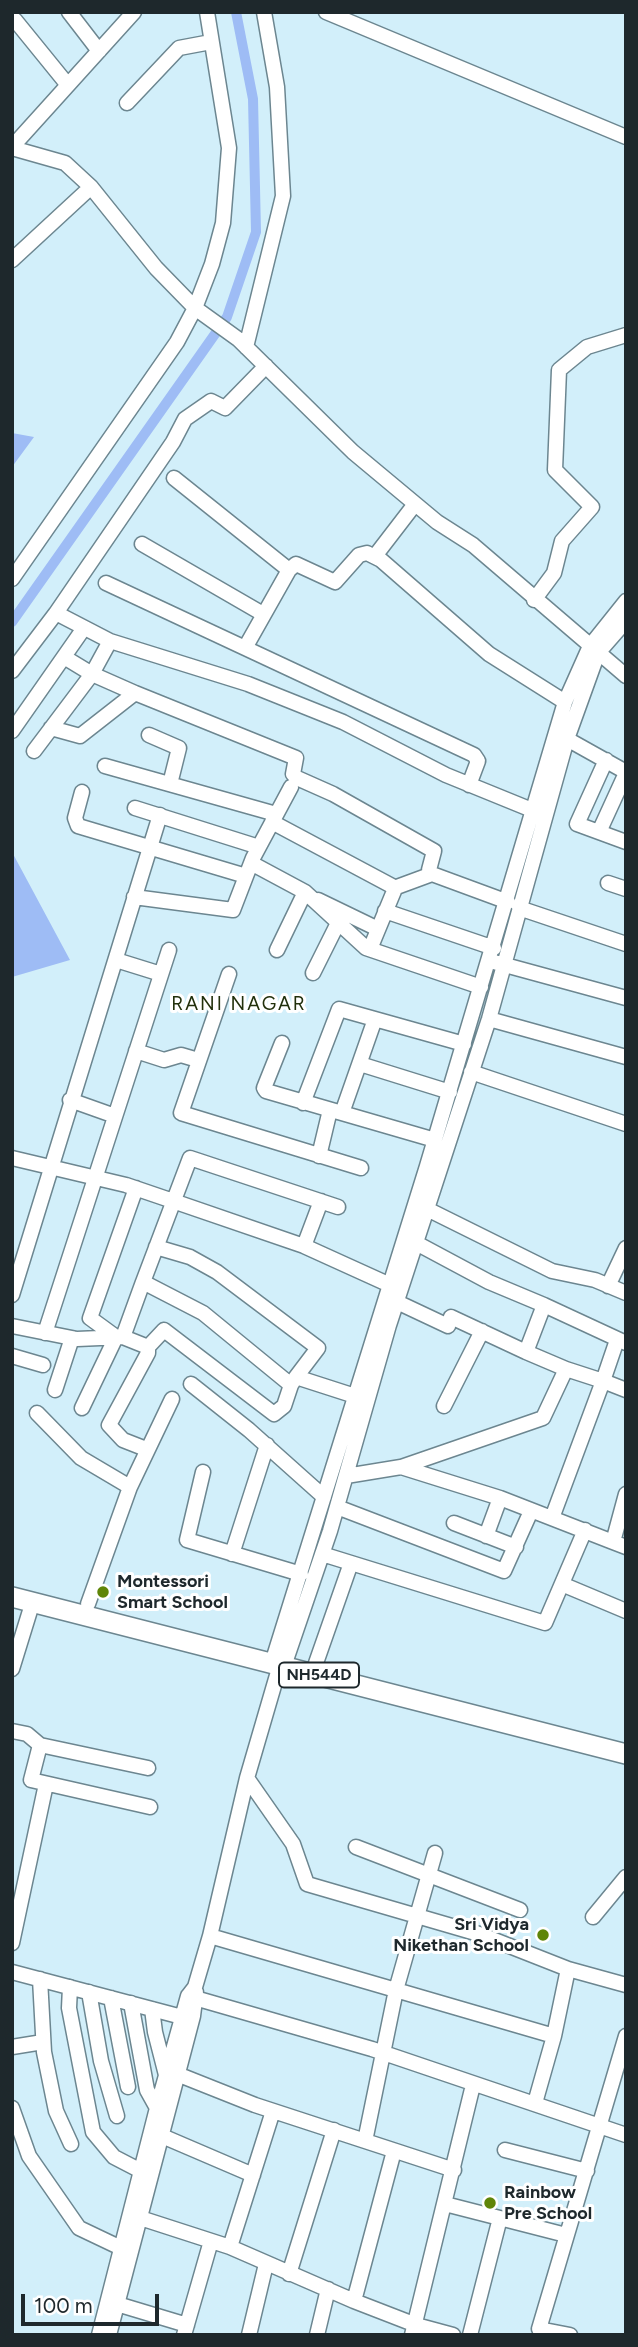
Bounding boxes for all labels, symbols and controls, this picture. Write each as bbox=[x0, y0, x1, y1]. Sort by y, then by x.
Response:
district label: RANI NAGAR bbox=[172, 993, 306, 1015]
place label: Montessori Smart School bbox=[117, 1571, 228, 1614]
marker: Montessori Smart School bbox=[95, 1584, 111, 1600]
road number: NH544D bbox=[279, 1662, 359, 1688]
place label: Sri Vidya Nikethan School bbox=[393, 1914, 529, 1956]
marker: Sri Vidya Nikethan School bbox=[535, 1927, 551, 1943]
place label: Rainbow Pre School bbox=[504, 2182, 592, 2224]
marker: Rainbow Pre School bbox=[482, 2195, 498, 2211]
scale bar bbox=[24, 2280, 163, 2324]
text: 100 m bbox=[34, 2293, 93, 2318]

